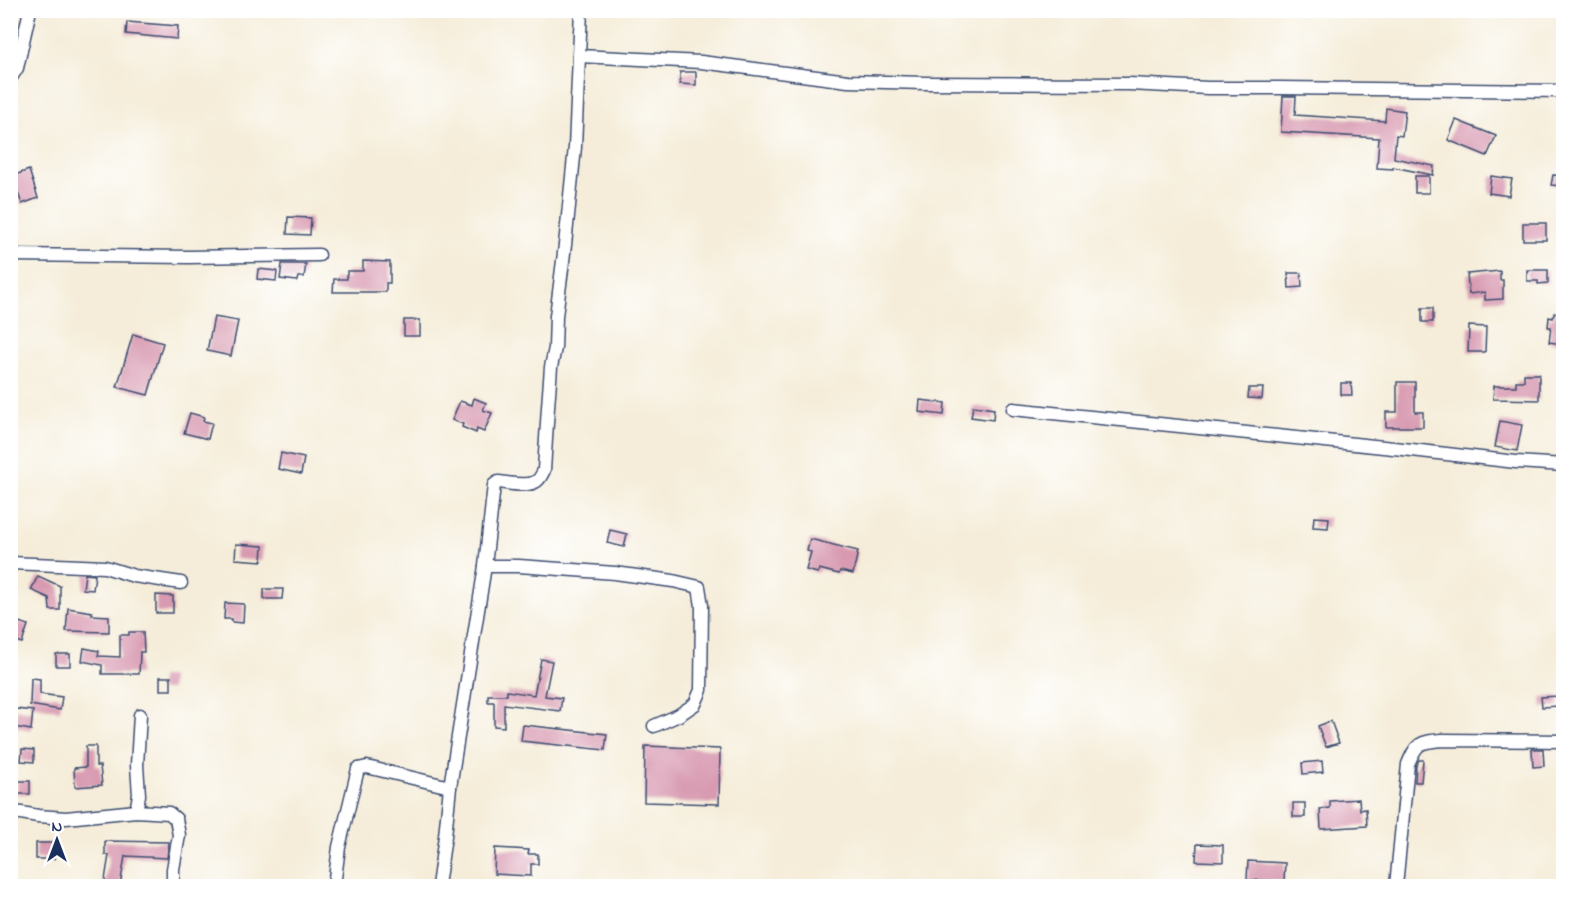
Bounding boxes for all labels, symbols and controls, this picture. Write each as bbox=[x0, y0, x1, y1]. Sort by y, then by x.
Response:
north arrow bbox=[27, 810, 87, 870]
text: N bbox=[52, 815, 63, 839]

